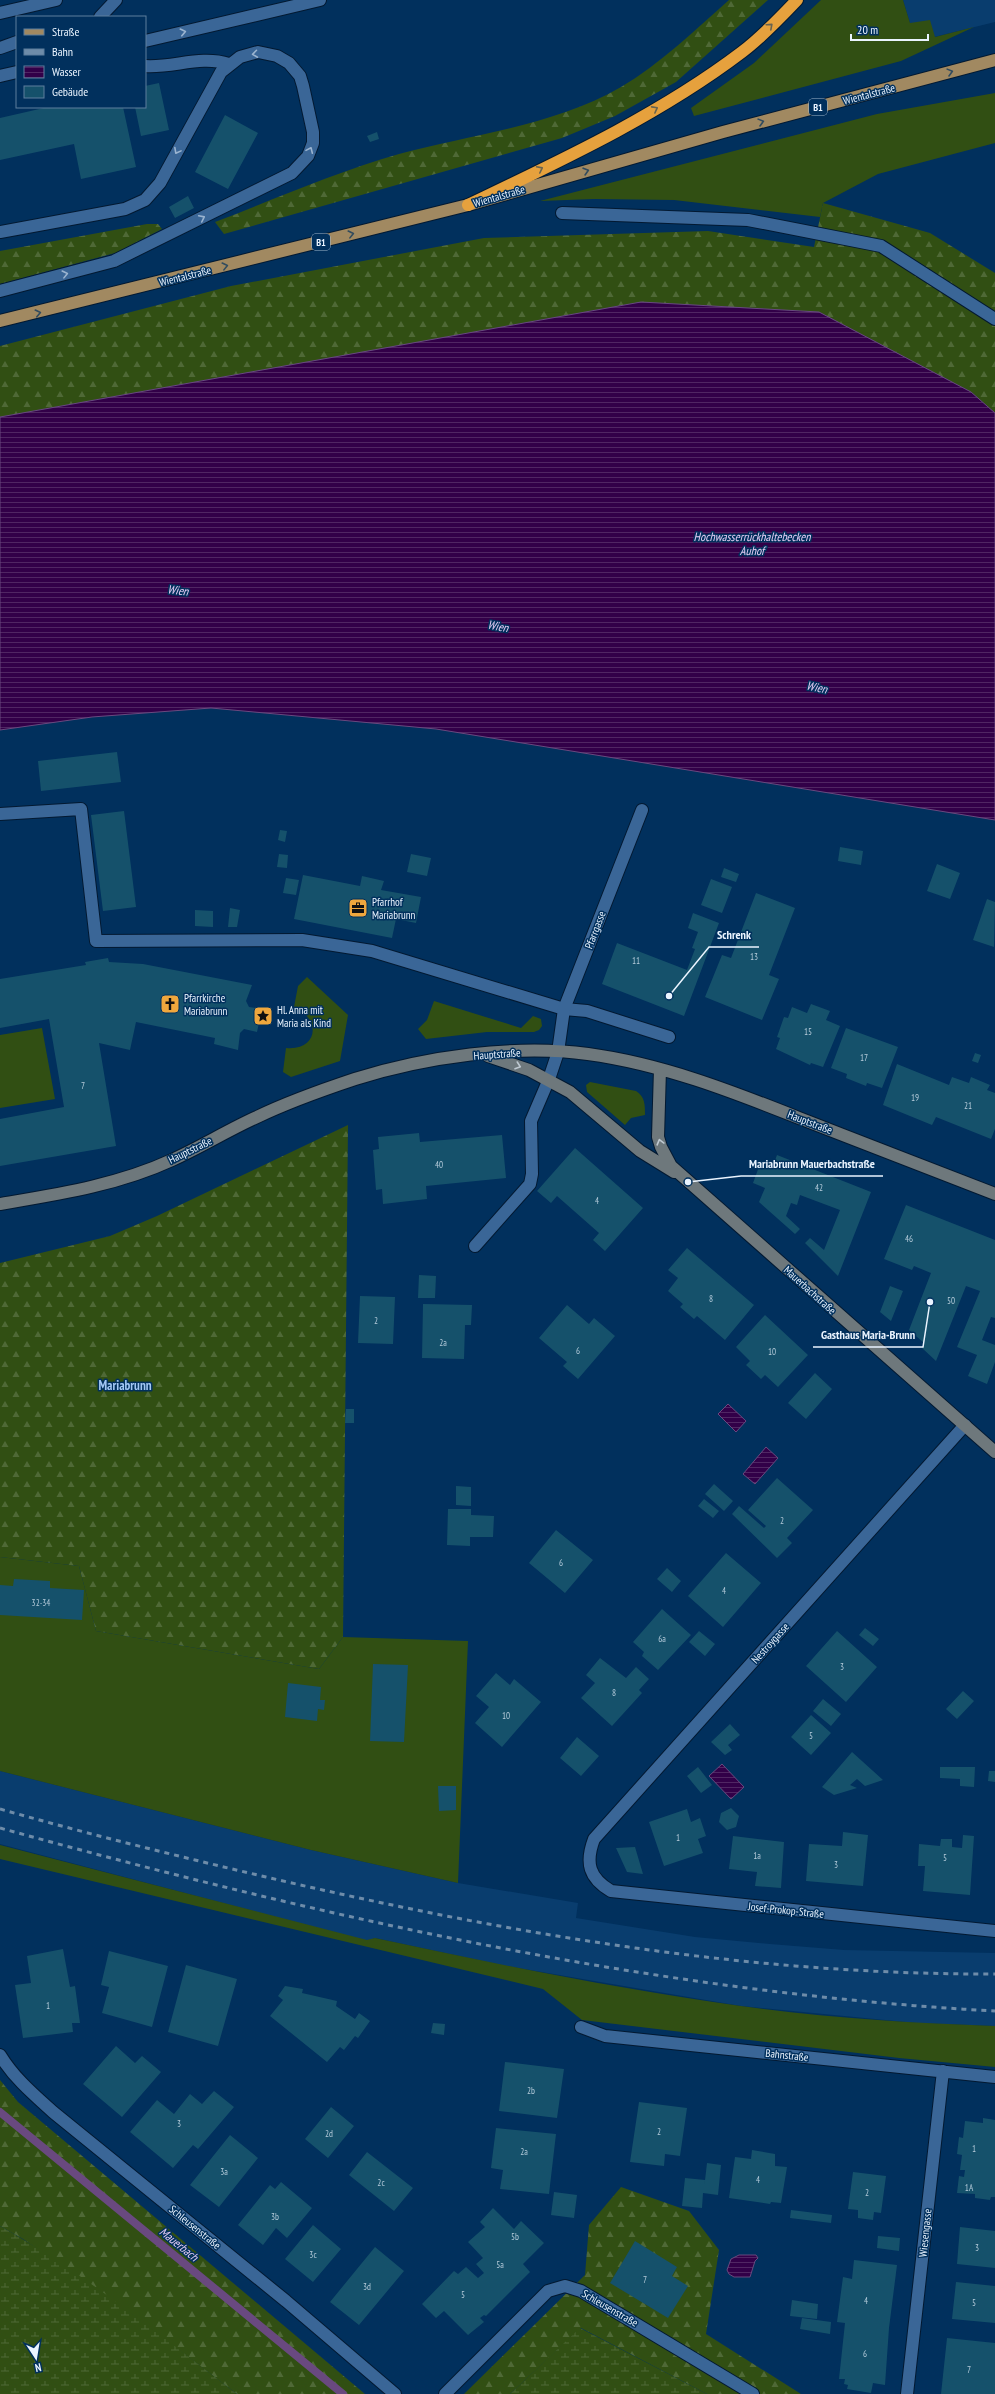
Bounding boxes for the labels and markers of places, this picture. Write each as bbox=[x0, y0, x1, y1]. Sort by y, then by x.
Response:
place label: Pfarrhof Mariabrunn bbox=[372, 895, 416, 922]
office icon: Pfarrhof Mariabrunn bbox=[347, 897, 369, 919]
callout: Schrenk bbox=[709, 923, 759, 947]
place label: Pfarrkirche Mariabrunn bbox=[184, 991, 228, 1018]
church icon: Pfarrkirche Mariabrunn bbox=[159, 993, 181, 1015]
place label: Hl. Anna mit Maria als Kind bbox=[277, 1003, 331, 1030]
place icon: Hl. Anna mit Maria als Kind bbox=[252, 1005, 274, 1027]
callout: Mariabrunn Mauerbachstraße bbox=[741, 1152, 883, 1176]
callout: Gasthaus Maria-Brunn bbox=[813, 1323, 923, 1347]

